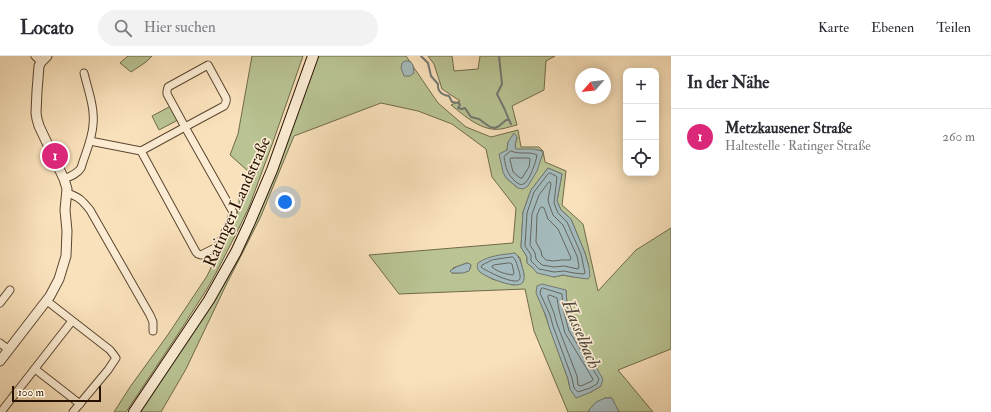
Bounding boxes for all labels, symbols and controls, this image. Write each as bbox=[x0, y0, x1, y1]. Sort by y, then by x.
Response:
search box bbox=[98, 10, 378, 46]
text: Locato bbox=[20, 16, 74, 40]
icon: search bbox=[112, 17, 134, 39]
text: Hier suchen bbox=[144, 18, 216, 37]
text: Karte bbox=[818, 19, 849, 36]
text: Ebenen bbox=[871, 19, 914, 36]
text: Teilen bbox=[936, 19, 971, 36]
north arrow bbox=[575, 68, 611, 104]
map controls bbox=[623, 68, 659, 176]
button: + bbox=[623, 68, 659, 104]
text: In der Nähe bbox=[687, 72, 769, 93]
button: − bbox=[623, 104, 659, 140]
text: Metzkausener Straße bbox=[725, 119, 852, 138]
text: 1 bbox=[698, 129, 702, 145]
text: 260 m bbox=[942, 129, 975, 145]
street label: Ratinger Landstraße bbox=[199, 133, 275, 271]
text: Haltestelle · Ratinger Straße bbox=[725, 138, 871, 154]
button: locate bbox=[623, 140, 659, 176]
pin: 1 bbox=[42, 141, 68, 171]
your location bbox=[275, 192, 295, 212]
water label: Hasselbach bbox=[556, 295, 606, 372]
scale bar bbox=[12, 384, 101, 403]
text: 100 m bbox=[18, 386, 44, 399]

